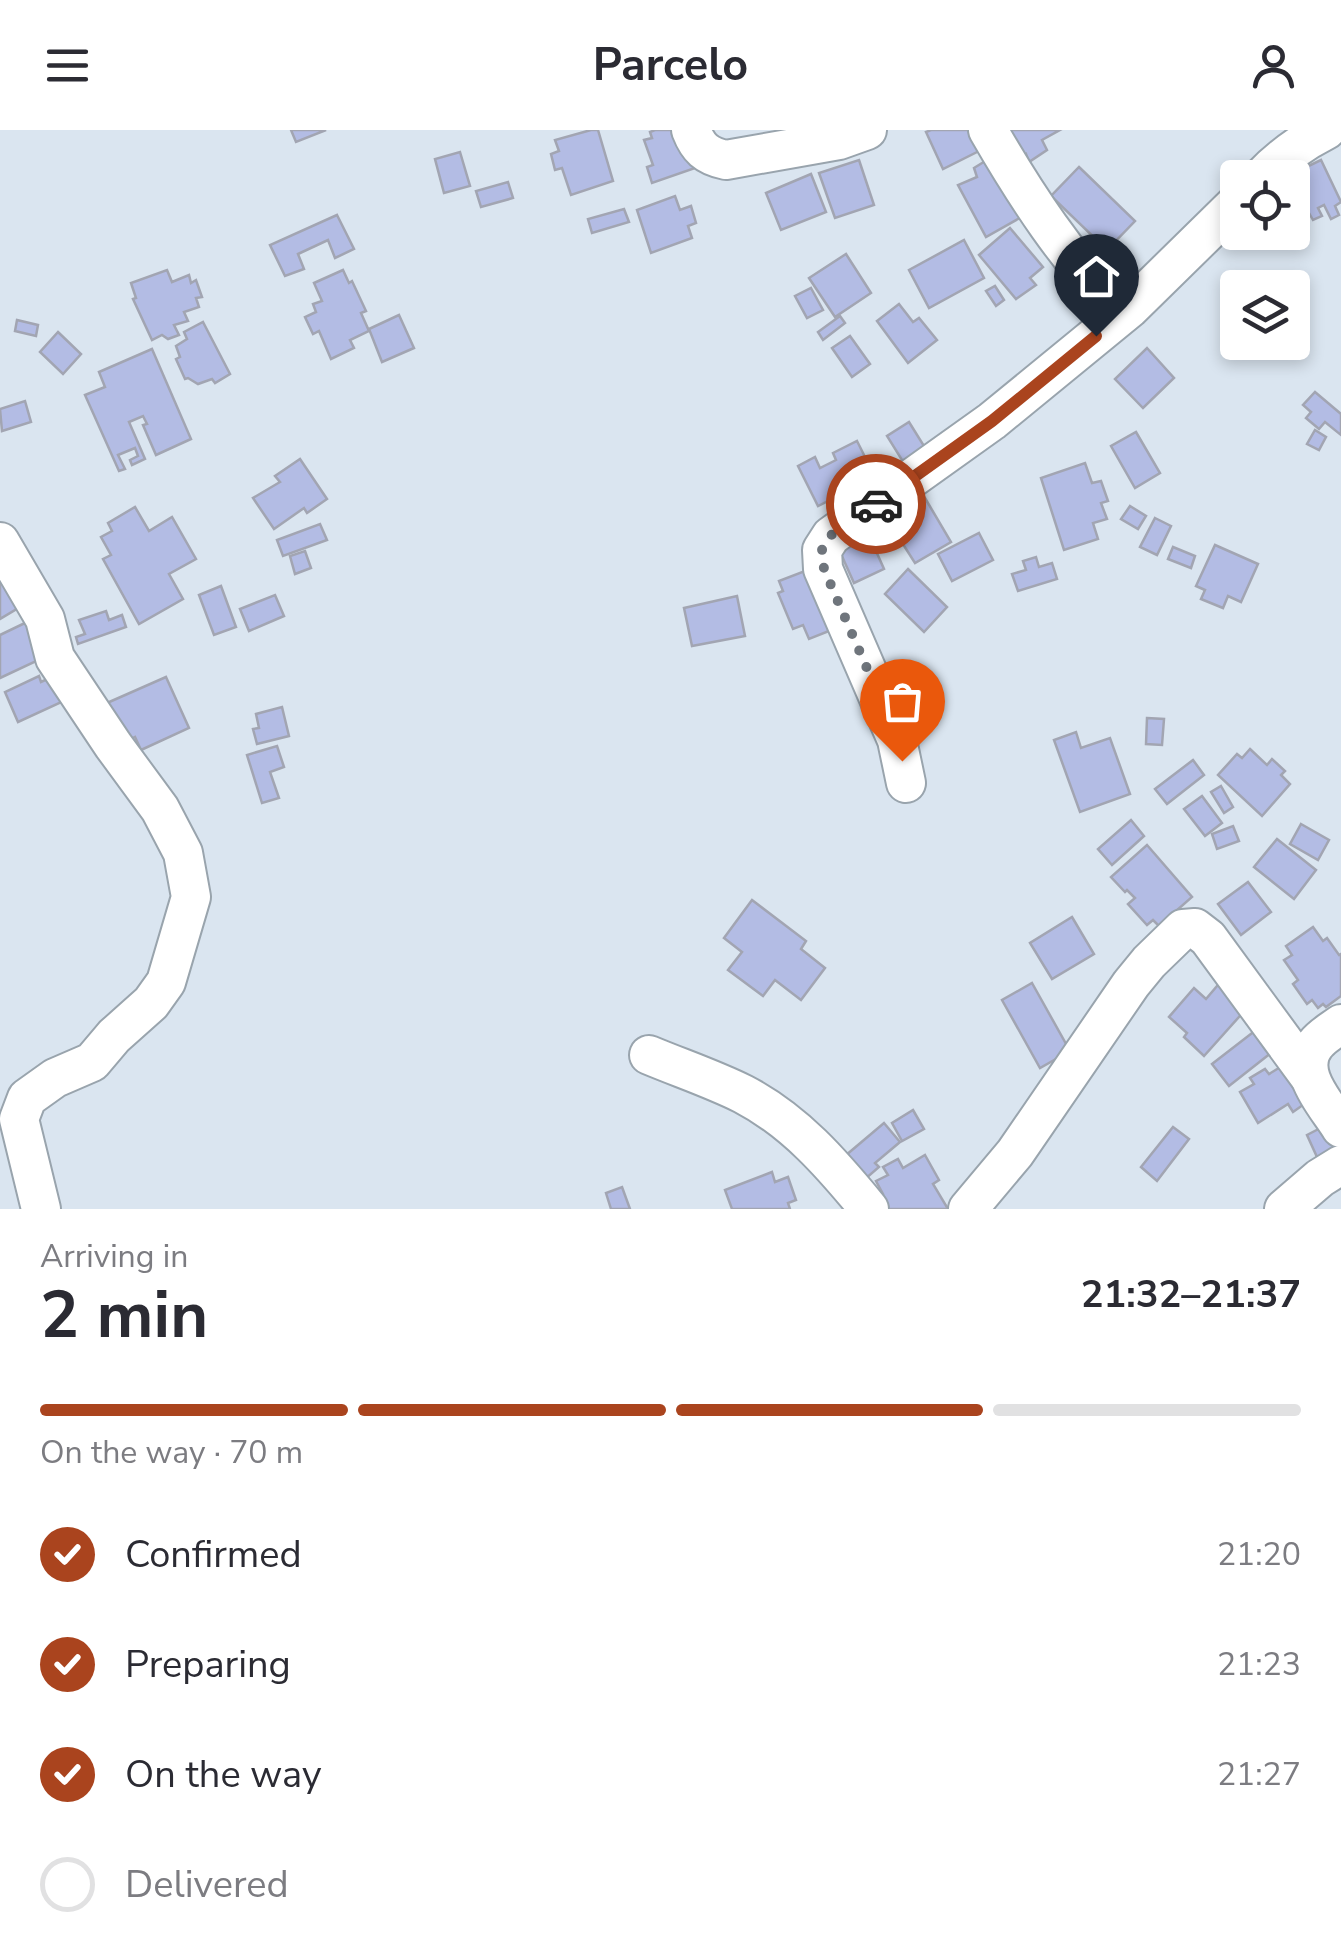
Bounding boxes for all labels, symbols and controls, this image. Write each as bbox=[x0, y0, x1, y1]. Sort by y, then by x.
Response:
text: Parcelo bbox=[593, 35, 748, 96]
icon: menu bbox=[40, 38, 95, 93]
icon: person bbox=[1246, 38, 1301, 93]
map controls bbox=[1220, 160, 1310, 360]
button: locate bbox=[1220, 160, 1310, 250]
pin bbox=[1054, 234, 1139, 337]
icon: home bbox=[1069, 249, 1124, 304]
button: layers bbox=[1220, 270, 1310, 360]
courier bbox=[826, 454, 926, 554]
icon: car bbox=[849, 477, 904, 532]
pin bbox=[860, 659, 945, 762]
icon: bag bbox=[875, 674, 930, 729]
text: Arriving in bbox=[40, 1235, 188, 1278]
text: 21:32–21:37 bbox=[1081, 1269, 1301, 1320]
text: 2 min bbox=[40, 1271, 208, 1360]
text: On the way · 70 m bbox=[40, 1431, 303, 1474]
icon: check bbox=[40, 1527, 95, 1582]
text: Confirmed bbox=[125, 1529, 302, 1580]
text: 21:20 bbox=[1217, 1533, 1301, 1576]
icon: check bbox=[40, 1637, 95, 1692]
text: Preparing bbox=[125, 1639, 291, 1690]
text: 21:23 bbox=[1217, 1643, 1301, 1686]
icon: check bbox=[40, 1747, 95, 1802]
text: On the way bbox=[125, 1749, 321, 1800]
text: 21:27 bbox=[1217, 1753, 1301, 1796]
text: Delivered bbox=[125, 1859, 289, 1910]

